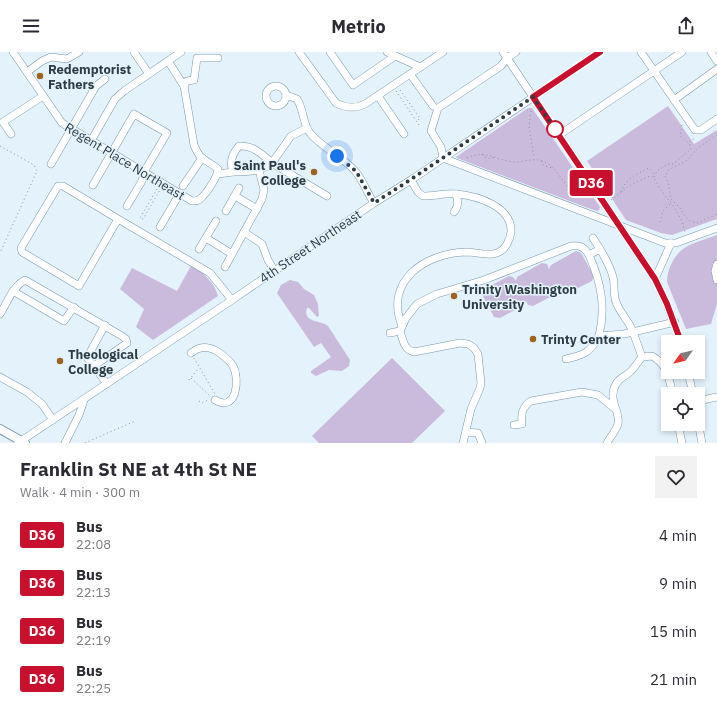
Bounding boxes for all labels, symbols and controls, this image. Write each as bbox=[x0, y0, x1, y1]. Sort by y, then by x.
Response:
icon: menu bbox=[20, 15, 42, 37]
text: Metrio bbox=[331, 15, 386, 38]
icon: share bbox=[675, 15, 697, 37]
place label: Redemptorist Fathers bbox=[48, 61, 131, 93]
marker: Redemptorist Fathers bbox=[35, 71, 45, 81]
street label: Regent Place Northeast bbox=[61, 119, 188, 204]
unlabelled marker bbox=[546, 120, 564, 138]
your location bbox=[327, 146, 347, 166]
place label: Saint Paul's College bbox=[234, 157, 306, 189]
marker: Saint Paul's College bbox=[309, 167, 319, 177]
line badge: D36 bbox=[568, 170, 614, 196]
text: D36 bbox=[578, 174, 604, 192]
street label: 4th Street Northeast bbox=[256, 206, 365, 287]
place label: Trinity Washington University bbox=[462, 281, 577, 313]
marker: Trinity Washington University bbox=[449, 291, 459, 301]
place label: Trinty Center bbox=[541, 331, 621, 348]
marker: Trinty Center bbox=[528, 334, 538, 344]
north arrow bbox=[661, 335, 705, 379]
map controls bbox=[661, 335, 705, 431]
place label: Theological College bbox=[68, 346, 138, 378]
marker: Theological College bbox=[55, 356, 65, 366]
button: locate bbox=[661, 387, 705, 431]
button: heart bbox=[655, 456, 697, 498]
text: Franklin St NE at 4th St NE bbox=[20, 457, 257, 481]
text: Walk · 4 min · 300 m bbox=[20, 484, 140, 501]
text: Bus bbox=[76, 517, 103, 536]
text: D36 bbox=[29, 526, 55, 544]
text: 4 min bbox=[659, 526, 697, 545]
text: 22:08 bbox=[76, 536, 111, 553]
text: Bus bbox=[76, 565, 103, 584]
text: D36 bbox=[29, 574, 55, 592]
text: 9 min bbox=[659, 574, 697, 593]
text: 22:13 bbox=[76, 584, 111, 601]
text: Bus bbox=[76, 613, 103, 632]
text: D36 bbox=[29, 622, 55, 640]
text: 15 min bbox=[650, 622, 697, 641]
text: 22:19 bbox=[76, 632, 111, 649]
text: Bus bbox=[76, 661, 103, 680]
text: D36 bbox=[29, 670, 55, 688]
text: 21 min bbox=[650, 670, 697, 689]
text: 22:25 bbox=[76, 680, 111, 697]

